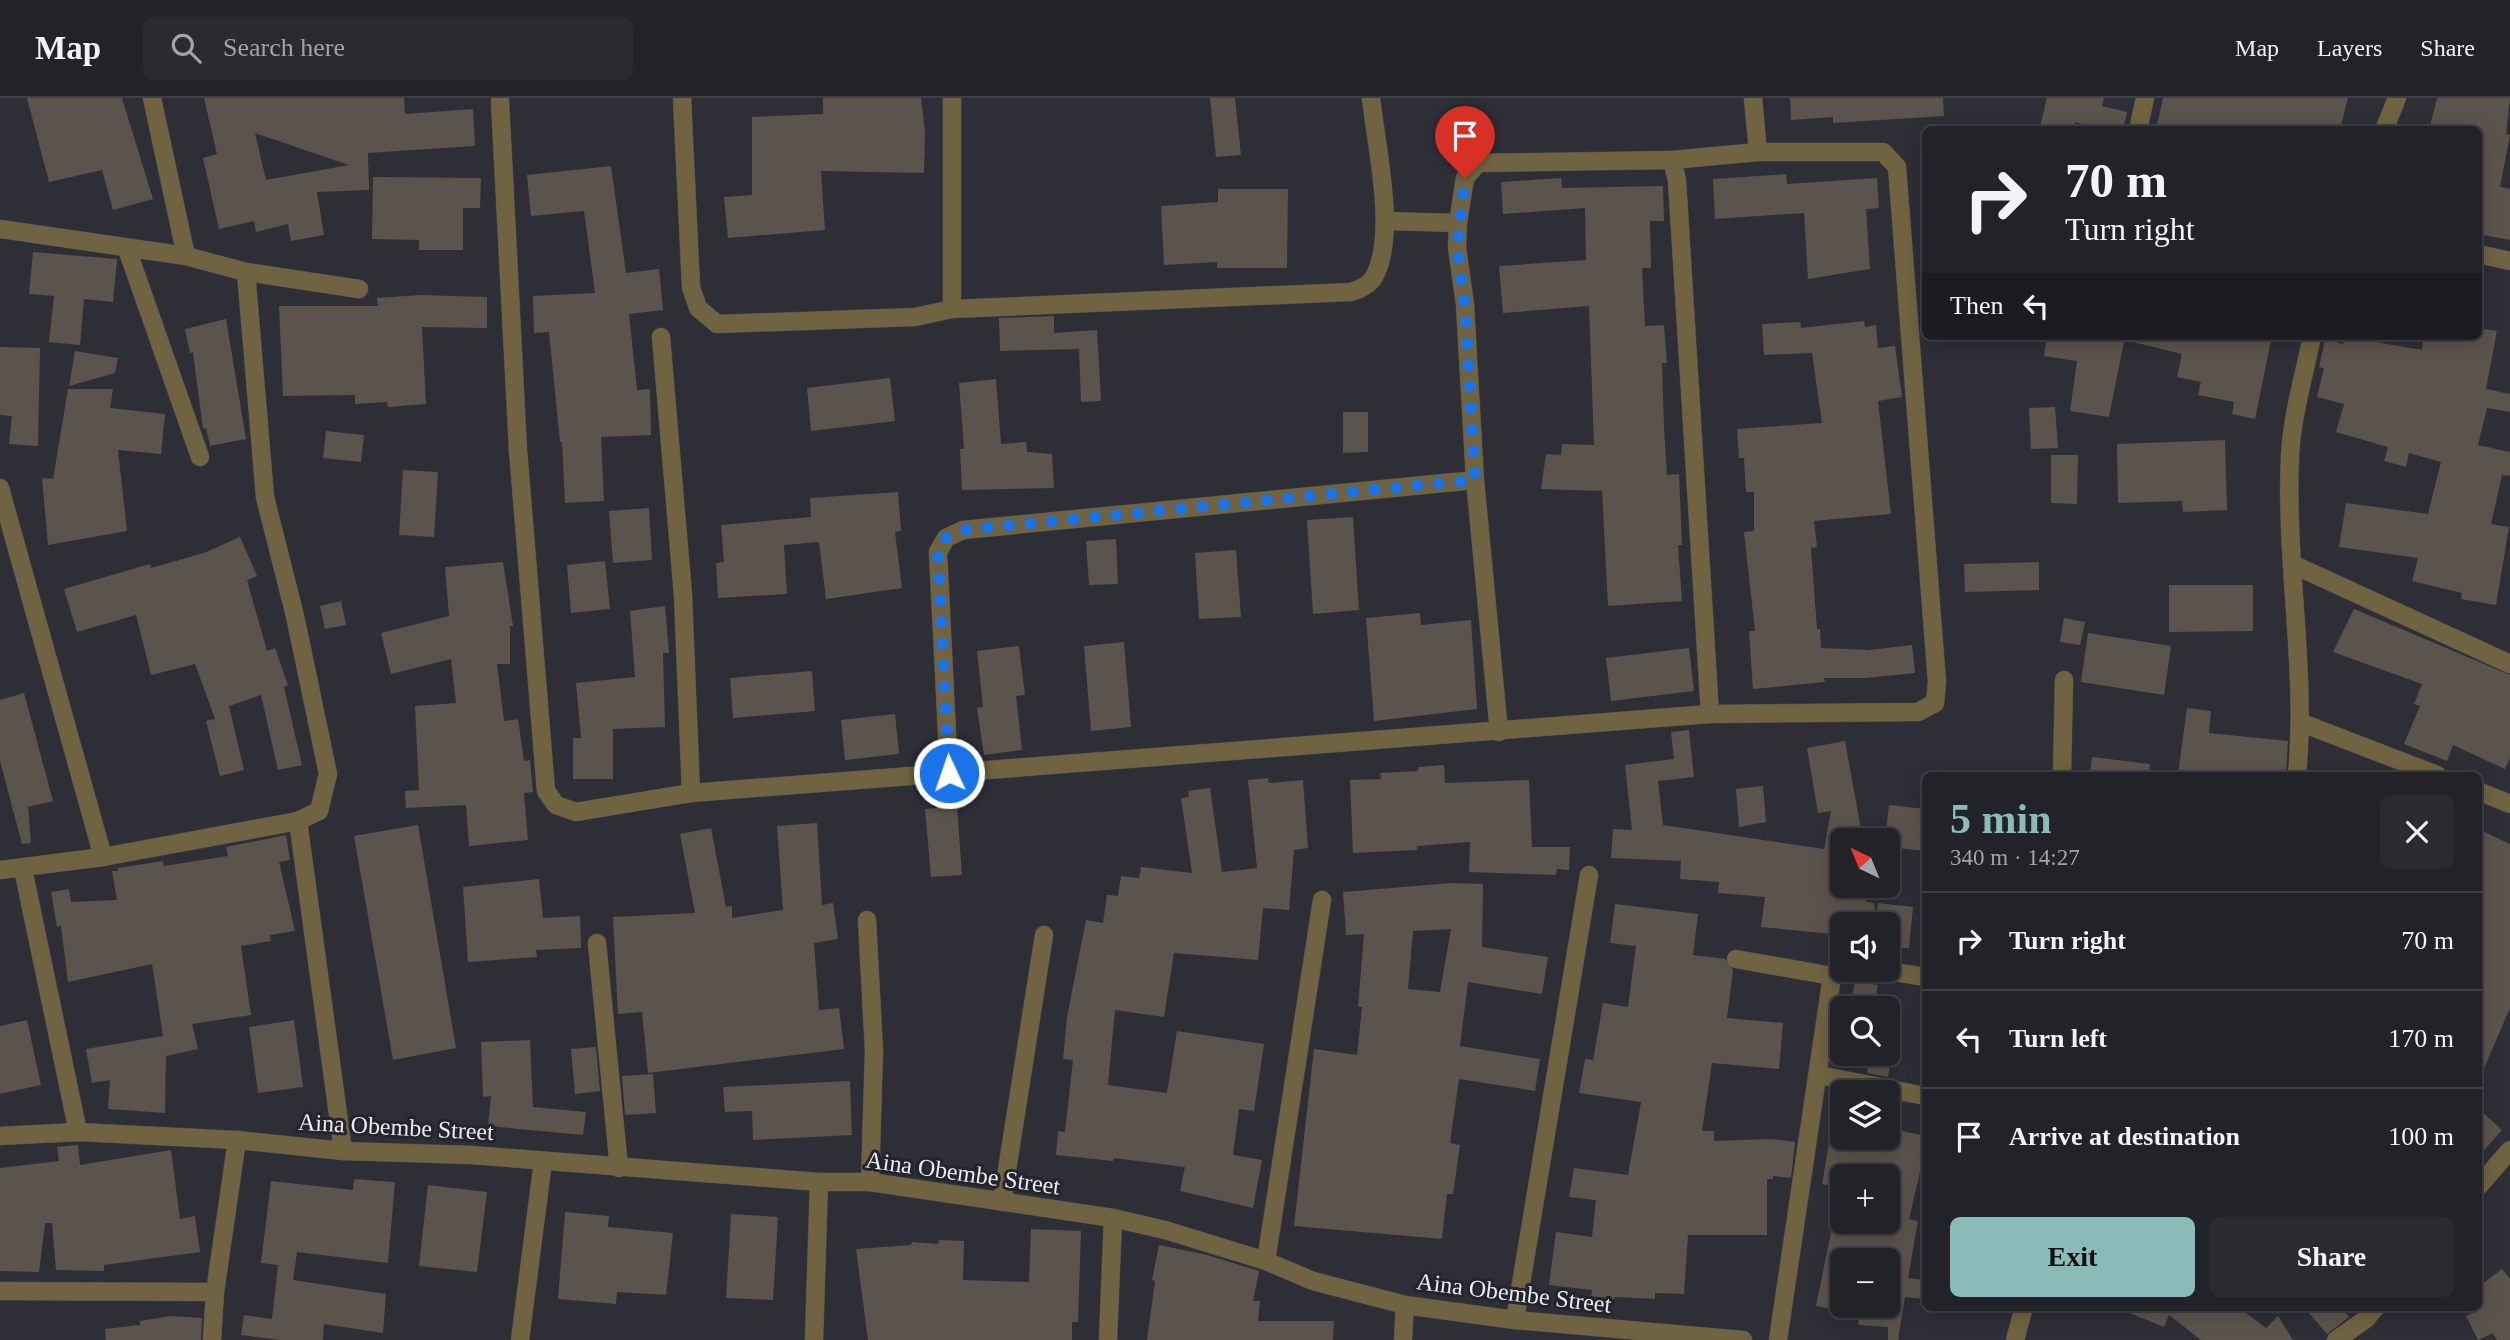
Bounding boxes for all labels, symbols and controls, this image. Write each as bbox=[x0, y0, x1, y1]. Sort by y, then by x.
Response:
search box bbox=[143, 17, 633, 80]
icon: search bbox=[167, 29, 205, 67]
text: Map bbox=[35, 30, 101, 66]
text: Search here bbox=[223, 33, 345, 62]
text: Map bbox=[2235, 35, 2279, 61]
text: Layers bbox=[2317, 35, 2382, 61]
text: Share bbox=[2420, 35, 2475, 61]
pin bbox=[1435, 106, 1495, 178]
icon: arrive bbox=[1446, 117, 1484, 155]
text: 70 m bbox=[2065, 153, 2167, 208]
icon: right bbox=[1950, 154, 2041, 245]
text: Turn right bbox=[2065, 211, 2195, 247]
icon: left bbox=[2017, 287, 2055, 325]
text: Then bbox=[1950, 291, 2003, 320]
position arrow bbox=[912, 736, 986, 810]
button: close bbox=[2380, 795, 2454, 869]
text: 5 min bbox=[1950, 796, 2052, 842]
north arrow bbox=[1830, 828, 1900, 898]
map controls bbox=[1830, 828, 1900, 1318]
text: 340 m · 14:27 bbox=[1950, 845, 2080, 870]
button: sound bbox=[1830, 912, 1900, 982]
icon: right bbox=[1950, 922, 1988, 960]
text: Turn right bbox=[2009, 926, 2126, 955]
text: 70 m bbox=[2401, 926, 2454, 955]
button: search bbox=[1830, 996, 1900, 1066]
icon: left bbox=[1950, 1020, 1988, 1058]
text: Turn left bbox=[2009, 1024, 2107, 1053]
text: 170 m bbox=[2388, 1024, 2454, 1053]
button: layers bbox=[1830, 1080, 1900, 1150]
street label: Aina Obembe Street bbox=[297, 1109, 495, 1145]
icon: arrive bbox=[1950, 1118, 1988, 1156]
text: Arrive at destination bbox=[2009, 1122, 2240, 1151]
text: 100 m bbox=[2388, 1122, 2454, 1151]
street label: Aina Obembe Street bbox=[864, 1146, 1062, 1200]
button: + bbox=[1830, 1164, 1900, 1234]
button: Exit bbox=[1950, 1217, 2195, 1297]
button: Share bbox=[2209, 1217, 2454, 1297]
button: − bbox=[1830, 1248, 1900, 1318]
street label: Aina Obembe Street bbox=[1415, 1268, 1613, 1318]

